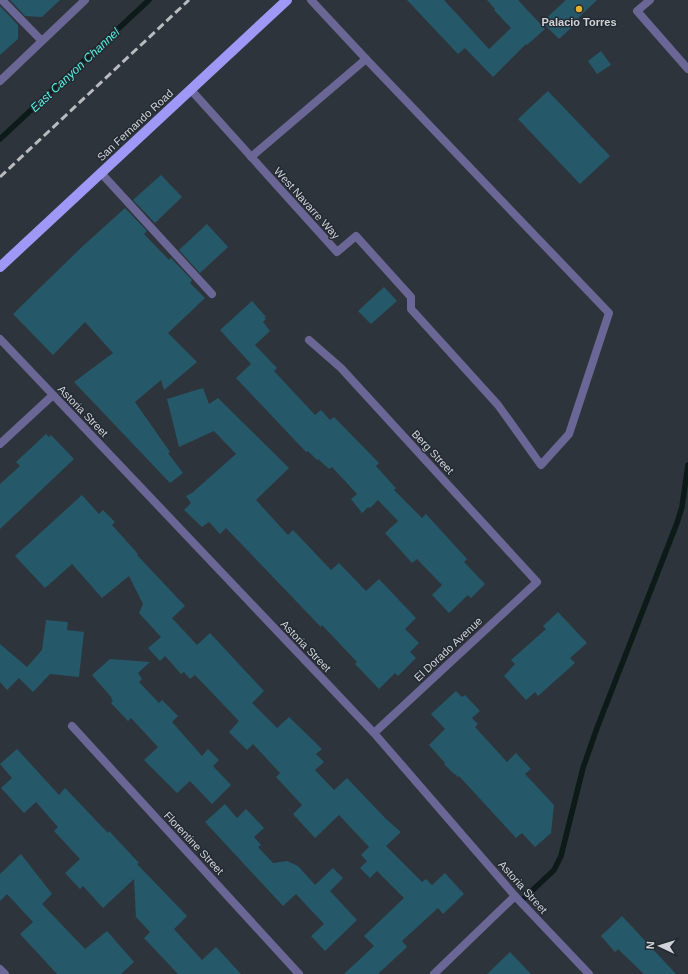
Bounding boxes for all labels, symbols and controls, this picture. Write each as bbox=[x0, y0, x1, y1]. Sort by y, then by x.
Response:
marker: Palacio Torres bbox=[574, 4, 584, 14]
place label: Palacio Torres bbox=[542, 16, 617, 28]
water label: East Canyon Channel bbox=[28, 25, 123, 115]
street label: San Fernando Road bbox=[95, 87, 175, 163]
street label: West Navarre Way bbox=[272, 165, 342, 241]
street label: Astoria Street bbox=[56, 383, 110, 439]
street label: Berg Street bbox=[410, 428, 456, 476]
street label: El Dorado Avenue bbox=[412, 614, 484, 684]
street label: Astoria Street bbox=[279, 618, 333, 674]
street label: Florentine Street bbox=[162, 809, 226, 877]
street label: Astoria Street bbox=[496, 858, 550, 916]
north arrow bbox=[640, 926, 680, 966]
text: N bbox=[644, 941, 656, 950]

